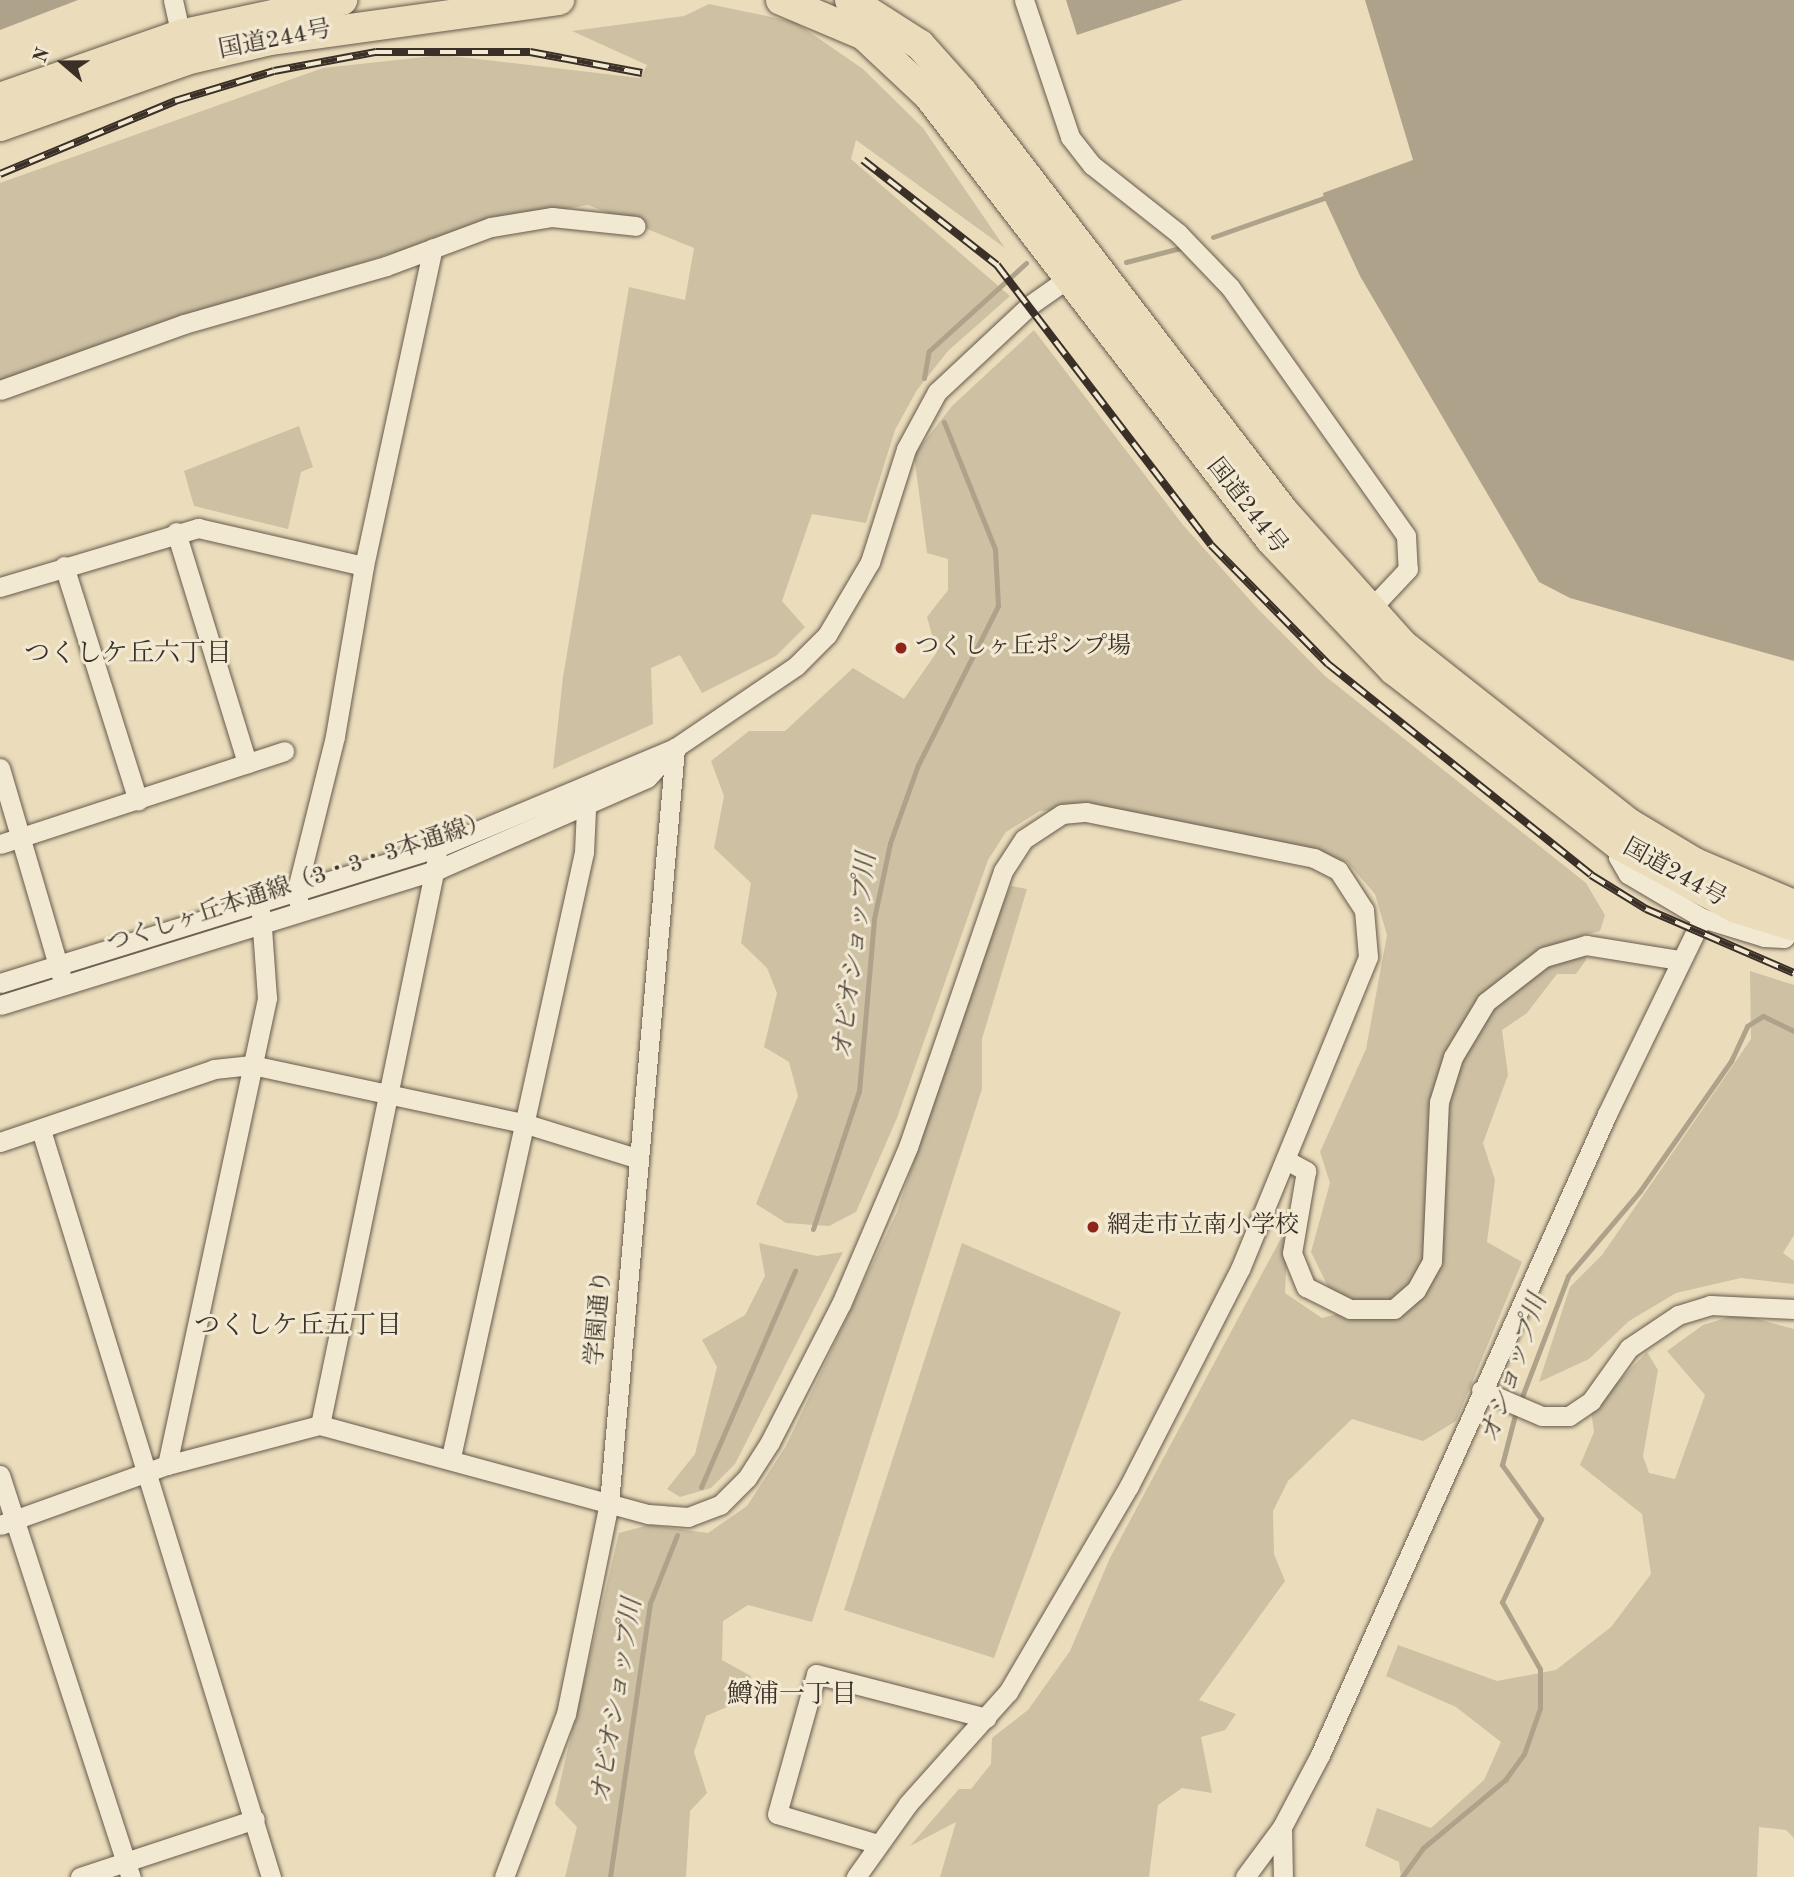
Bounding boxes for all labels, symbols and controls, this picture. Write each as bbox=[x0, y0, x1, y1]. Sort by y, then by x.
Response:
street label: 国道244号 bbox=[216, 16, 334, 66]
north arrow bbox=[28, 28, 98, 98]
text: N bbox=[31, 46, 54, 66]
street label: 国道244号 bbox=[1200, 453, 1292, 561]
place label: つくしヶ丘ポンプ場 bbox=[915, 634, 1131, 662]
district label: つくしケ丘六丁目 bbox=[24, 639, 232, 671]
marker: つくしヶ丘ポンプ場 bbox=[893, 640, 909, 656]
street label: つくしヶ丘本通線（3・3・3本通線） bbox=[104, 808, 494, 960]
street label: 国道244号 bbox=[1617, 834, 1731, 914]
water label: オビオショップ川 bbox=[828, 851, 884, 1061]
place label: 網走市立南小学校 bbox=[1107, 1213, 1299, 1241]
marker: 網走市立南小学校 bbox=[1085, 1219, 1101, 1235]
street label: 学園通り bbox=[581, 1269, 619, 1367]
water label: オショップ川 bbox=[1475, 1290, 1555, 1448]
district label: つくしケ丘五丁目 bbox=[194, 1311, 402, 1343]
water label: オビオショップ川 bbox=[586, 1596, 650, 1806]
district label: 鱒浦一丁目 bbox=[727, 1680, 857, 1712]

